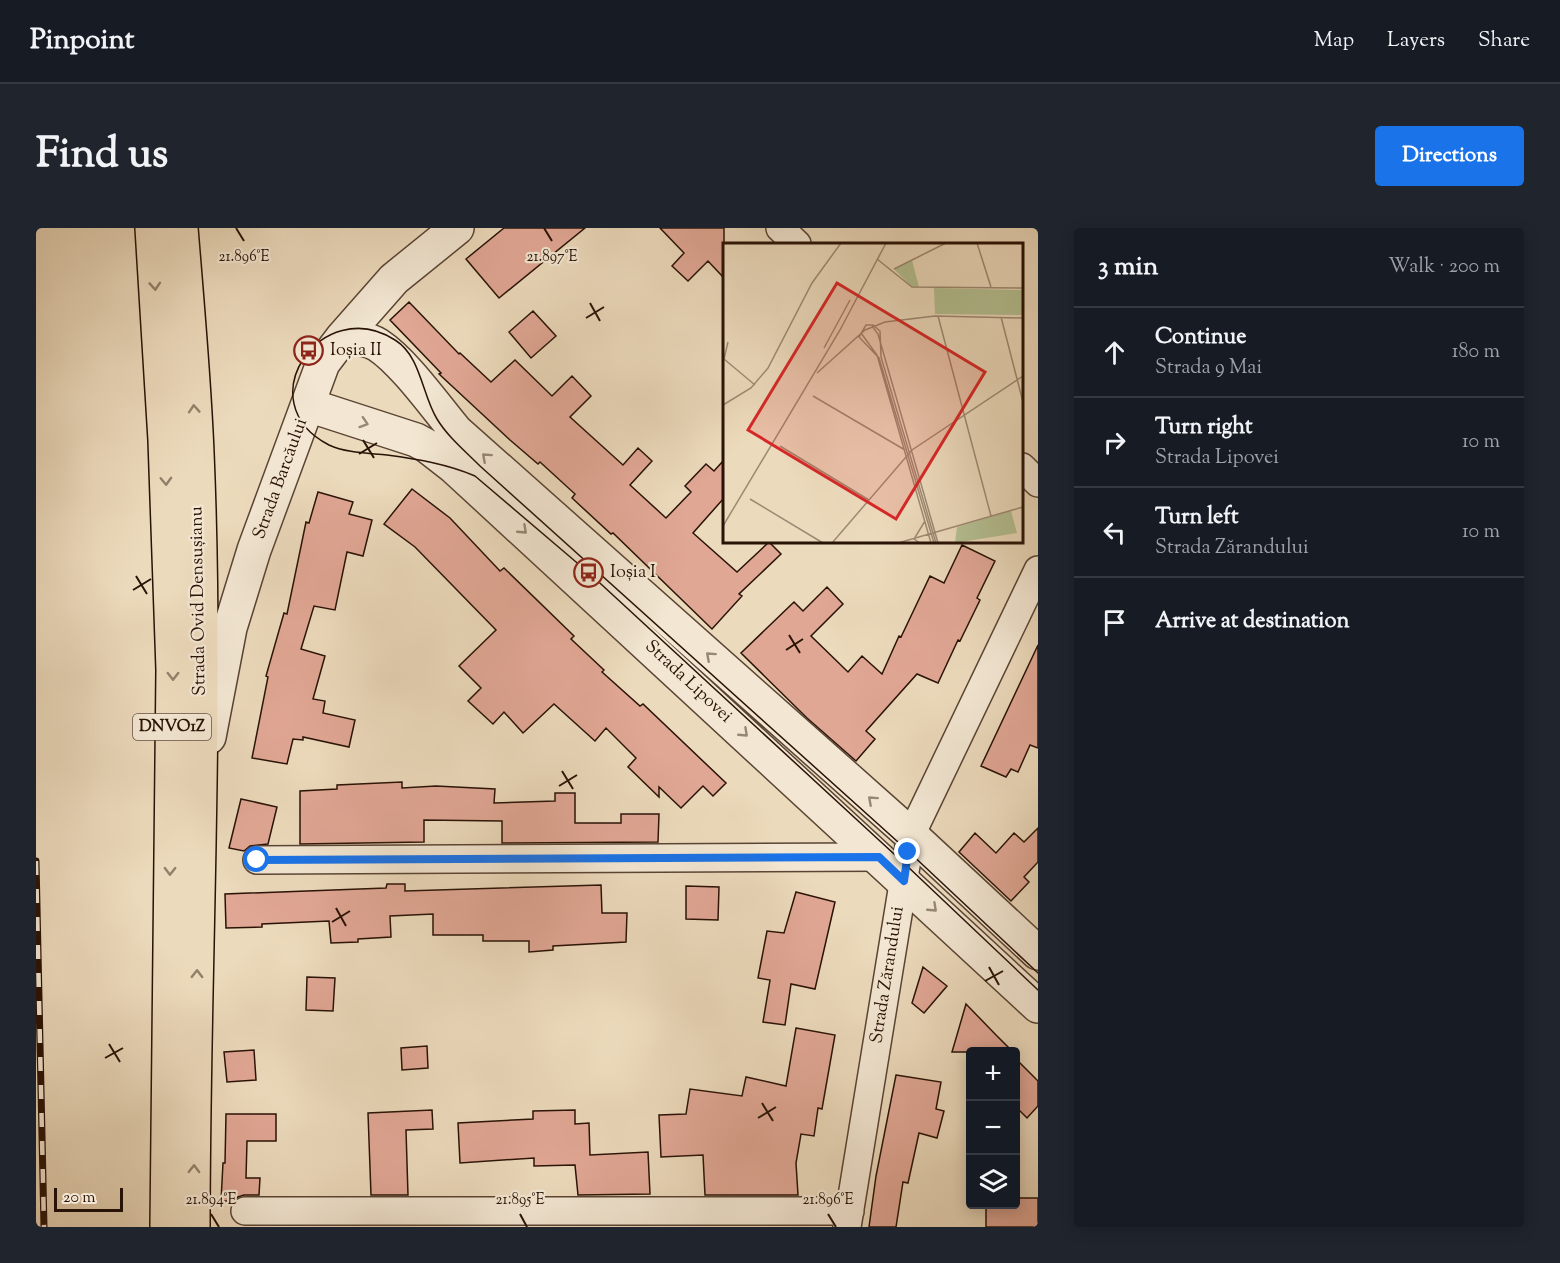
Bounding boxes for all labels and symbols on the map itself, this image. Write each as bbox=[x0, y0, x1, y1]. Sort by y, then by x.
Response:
inset map bbox=[723, 243, 1023, 543]
text: 21.896°E bbox=[218, 247, 270, 268]
text: 21.897°E bbox=[526, 247, 578, 268]
one-way arrow bbox=[149, 282, 162, 291]
bus stop icon: Ioșia II bbox=[293, 335, 325, 367]
place label: Ioșia II bbox=[330, 338, 382, 364]
one-way arrow bbox=[188, 404, 201, 413]
street label: Strada Barcăului bbox=[247, 415, 315, 543]
one-way arrow bbox=[358, 416, 369, 428]
one-way arrow bbox=[482, 453, 492, 464]
one-way arrow bbox=[160, 477, 173, 486]
street label: Strada Ovid Densușianu bbox=[184, 506, 214, 696]
one-way arrow bbox=[516, 523, 526, 534]
bus stop icon: Ioșia I bbox=[573, 557, 605, 589]
place label: Ioșia I bbox=[610, 560, 656, 586]
street label: Strada Lipovei bbox=[638, 634, 738, 730]
one-way arrow bbox=[706, 652, 717, 663]
one-way arrow bbox=[167, 671, 179, 680]
road number: DNVO1Z bbox=[133, 714, 211, 740]
one-way arrow bbox=[737, 726, 747, 737]
one-way arrow bbox=[868, 796, 878, 807]
route end bbox=[894, 838, 920, 864]
route start bbox=[243, 846, 269, 872]
one-way arrow bbox=[164, 866, 176, 875]
one-way arrow bbox=[926, 901, 937, 912]
street label: Strada Zărandului bbox=[864, 905, 912, 1045]
one-way arrow bbox=[191, 969, 203, 978]
one-way arrow bbox=[187, 1164, 200, 1173]
scale bar bbox=[54, 1185, 123, 1212]
text: 21.894°E bbox=[185, 1190, 237, 1211]
text: 21.895°E bbox=[496, 1190, 544, 1211]
text: 21.896°E bbox=[802, 1190, 854, 1211]

